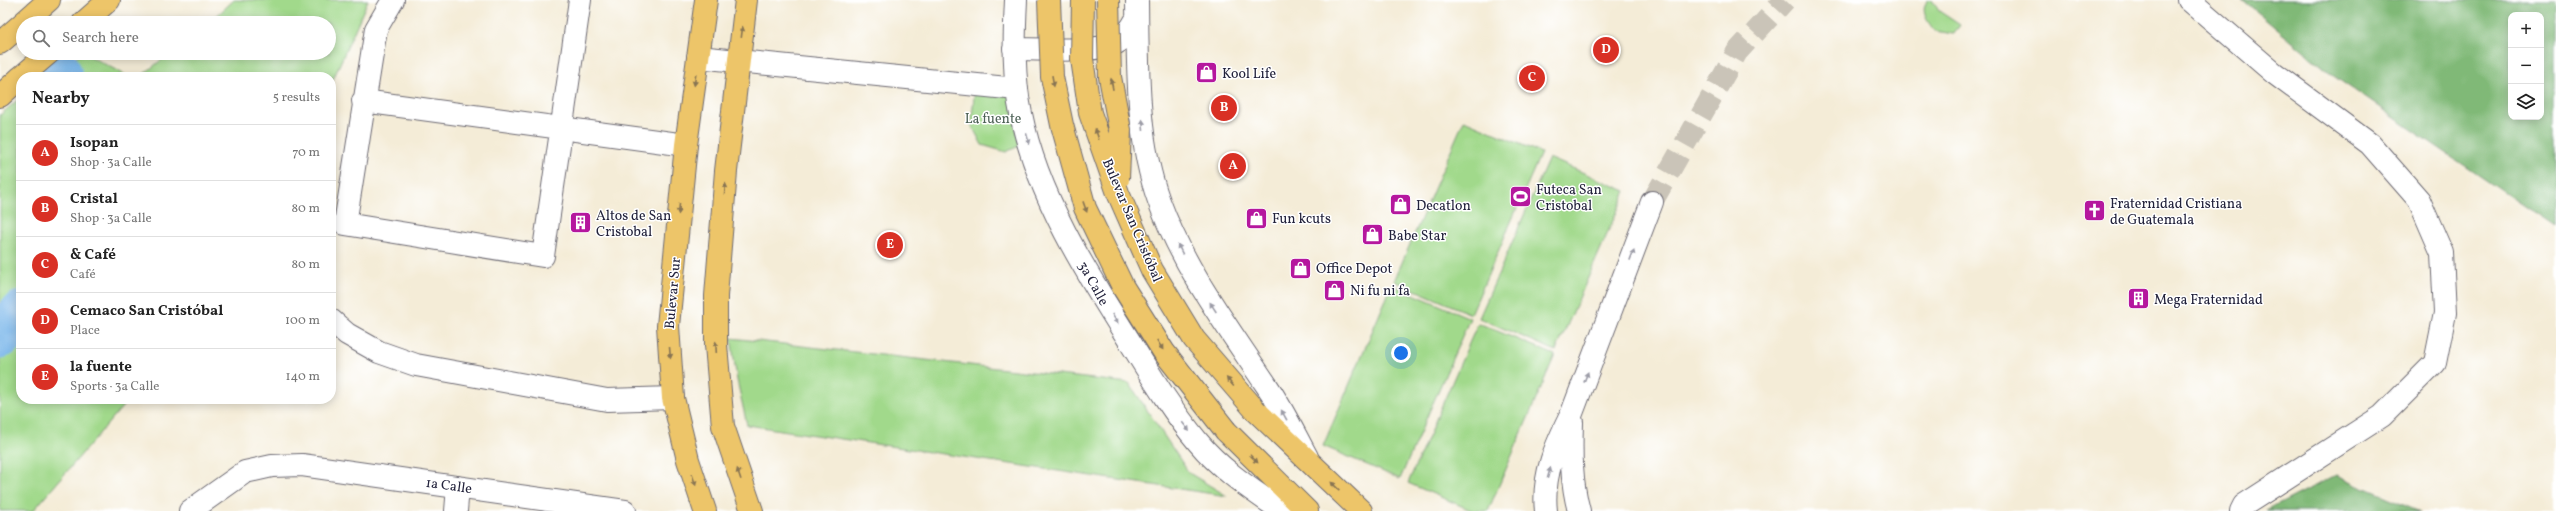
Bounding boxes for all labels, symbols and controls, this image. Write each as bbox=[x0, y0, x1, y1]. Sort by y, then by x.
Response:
map controls bbox=[2508, 12, 2544, 120]
button: + bbox=[2508, 12, 2544, 48]
search box bbox=[16, 16, 336, 60]
one-way arrow bbox=[739, 26, 746, 38]
icon: search bbox=[30, 27, 52, 49]
text: Search here bbox=[62, 28, 139, 49]
pin: D bbox=[1593, 35, 1619, 65]
button: − bbox=[2508, 48, 2544, 84]
shop icon: Kool Life bbox=[1194, 60, 1220, 86]
pin: C bbox=[1519, 63, 1545, 93]
place label: Kool Life bbox=[1222, 65, 1277, 84]
one-way arrow bbox=[692, 74, 698, 86]
one-way arrow bbox=[1051, 75, 1057, 87]
one-way arrow bbox=[1108, 78, 1114, 91]
button: layers bbox=[2508, 84, 2544, 120]
text: Nearby bbox=[32, 87, 90, 110]
text: 5 results bbox=[273, 89, 320, 107]
pin: B bbox=[1211, 93, 1237, 123]
park label: La fuente bbox=[965, 110, 1022, 129]
one-way arrow bbox=[1140, 119, 1146, 131]
one-way arrow bbox=[1094, 127, 1100, 139]
text: Isopan bbox=[70, 133, 119, 154]
one-way arrow bbox=[1025, 133, 1031, 146]
text: A bbox=[40, 144, 50, 162]
text: 70 m bbox=[292, 144, 320, 162]
pin: A bbox=[1220, 151, 1246, 181]
text: Shop · 3a Calle bbox=[70, 154, 152, 172]
street label: Bulevar San Cristóbal bbox=[1097, 156, 1166, 285]
place label: Futeca San Cristobal bbox=[1536, 181, 1602, 216]
one-way arrow bbox=[721, 183, 728, 195]
sports icon: Futeca San Cristobal bbox=[1508, 184, 1534, 210]
text: Cristal bbox=[70, 189, 118, 210]
shop icon: Decatlon bbox=[1388, 192, 1414, 218]
place label: Fraternidad Cristiana de Guatemala bbox=[2110, 195, 2242, 230]
place label: Decatlon bbox=[1416, 197, 1471, 216]
church icon: Fraternidad Cristiana de Guatemala bbox=[2082, 198, 2108, 224]
text: B bbox=[41, 200, 49, 218]
text: 80 m bbox=[291, 200, 320, 218]
one-way arrow bbox=[1082, 201, 1088, 213]
one-way arrow bbox=[676, 203, 683, 215]
shop icon: Fun kcuts bbox=[1244, 205, 1270, 231]
place label: Altos de San Cristobal bbox=[596, 207, 671, 242]
text: Shop · 3a Calle bbox=[70, 210, 152, 228]
building icon: Altos de San Cristobal bbox=[567, 210, 593, 236]
place label: Fun kcuts bbox=[1272, 210, 1331, 229]
shop icon: Babe Star bbox=[1359, 222, 1385, 248]
place label: Babe Star bbox=[1388, 227, 1446, 246]
pin: E bbox=[877, 230, 903, 260]
one-way arrow bbox=[1177, 243, 1184, 255]
text: & Café bbox=[70, 245, 116, 266]
one-way arrow bbox=[1629, 248, 1635, 260]
shop icon: Office Depot bbox=[1287, 255, 1313, 281]
text: C bbox=[41, 256, 49, 274]
text: 80 m bbox=[291, 256, 320, 274]
street label: Bulevar Sur bbox=[661, 256, 686, 330]
street label: 3a Calle bbox=[1073, 258, 1113, 310]
place label: Office Depot bbox=[1316, 260, 1393, 279]
text: Café bbox=[70, 266, 96, 284]
shop icon: Ni fu ni fa bbox=[1322, 277, 1348, 303]
place label: Ni fu ni fa bbox=[1350, 282, 1410, 301]
building icon: Mega Fraternidad bbox=[2125, 286, 2151, 312]
place label: Mega Fraternidad bbox=[2154, 291, 2263, 310]
text: Cemaco San Cristóbal bbox=[70, 301, 223, 322]
one-way arrow bbox=[1209, 302, 1217, 312]
text: D bbox=[40, 312, 50, 330]
text: 100 m bbox=[285, 312, 320, 330]
one-way arrow bbox=[1111, 314, 1119, 324]
text: Place bbox=[70, 322, 100, 340]
one-way arrow bbox=[1156, 340, 1164, 350]
one-way arrow bbox=[713, 341, 720, 353]
your location bbox=[1391, 343, 1411, 363]
one-way arrow bbox=[666, 347, 673, 359]
text: la fuente bbox=[70, 357, 132, 378]
text: E bbox=[41, 368, 49, 386]
text: 140 m bbox=[286, 368, 320, 386]
one-way arrow bbox=[1583, 370, 1589, 382]
one-way arrow bbox=[1226, 376, 1235, 387]
text: Sports · 3a Calle bbox=[70, 378, 160, 396]
one-way arrow bbox=[1281, 409, 1287, 421]
one-way arrow bbox=[1182, 422, 1191, 433]
one-way arrow bbox=[1249, 454, 1259, 464]
one-way arrow bbox=[1546, 467, 1552, 479]
one-way arrow bbox=[736, 468, 742, 480]
street label: 1a Calle bbox=[425, 474, 473, 499]
one-way arrow bbox=[692, 474, 698, 486]
one-way arrow bbox=[1330, 481, 1340, 491]

